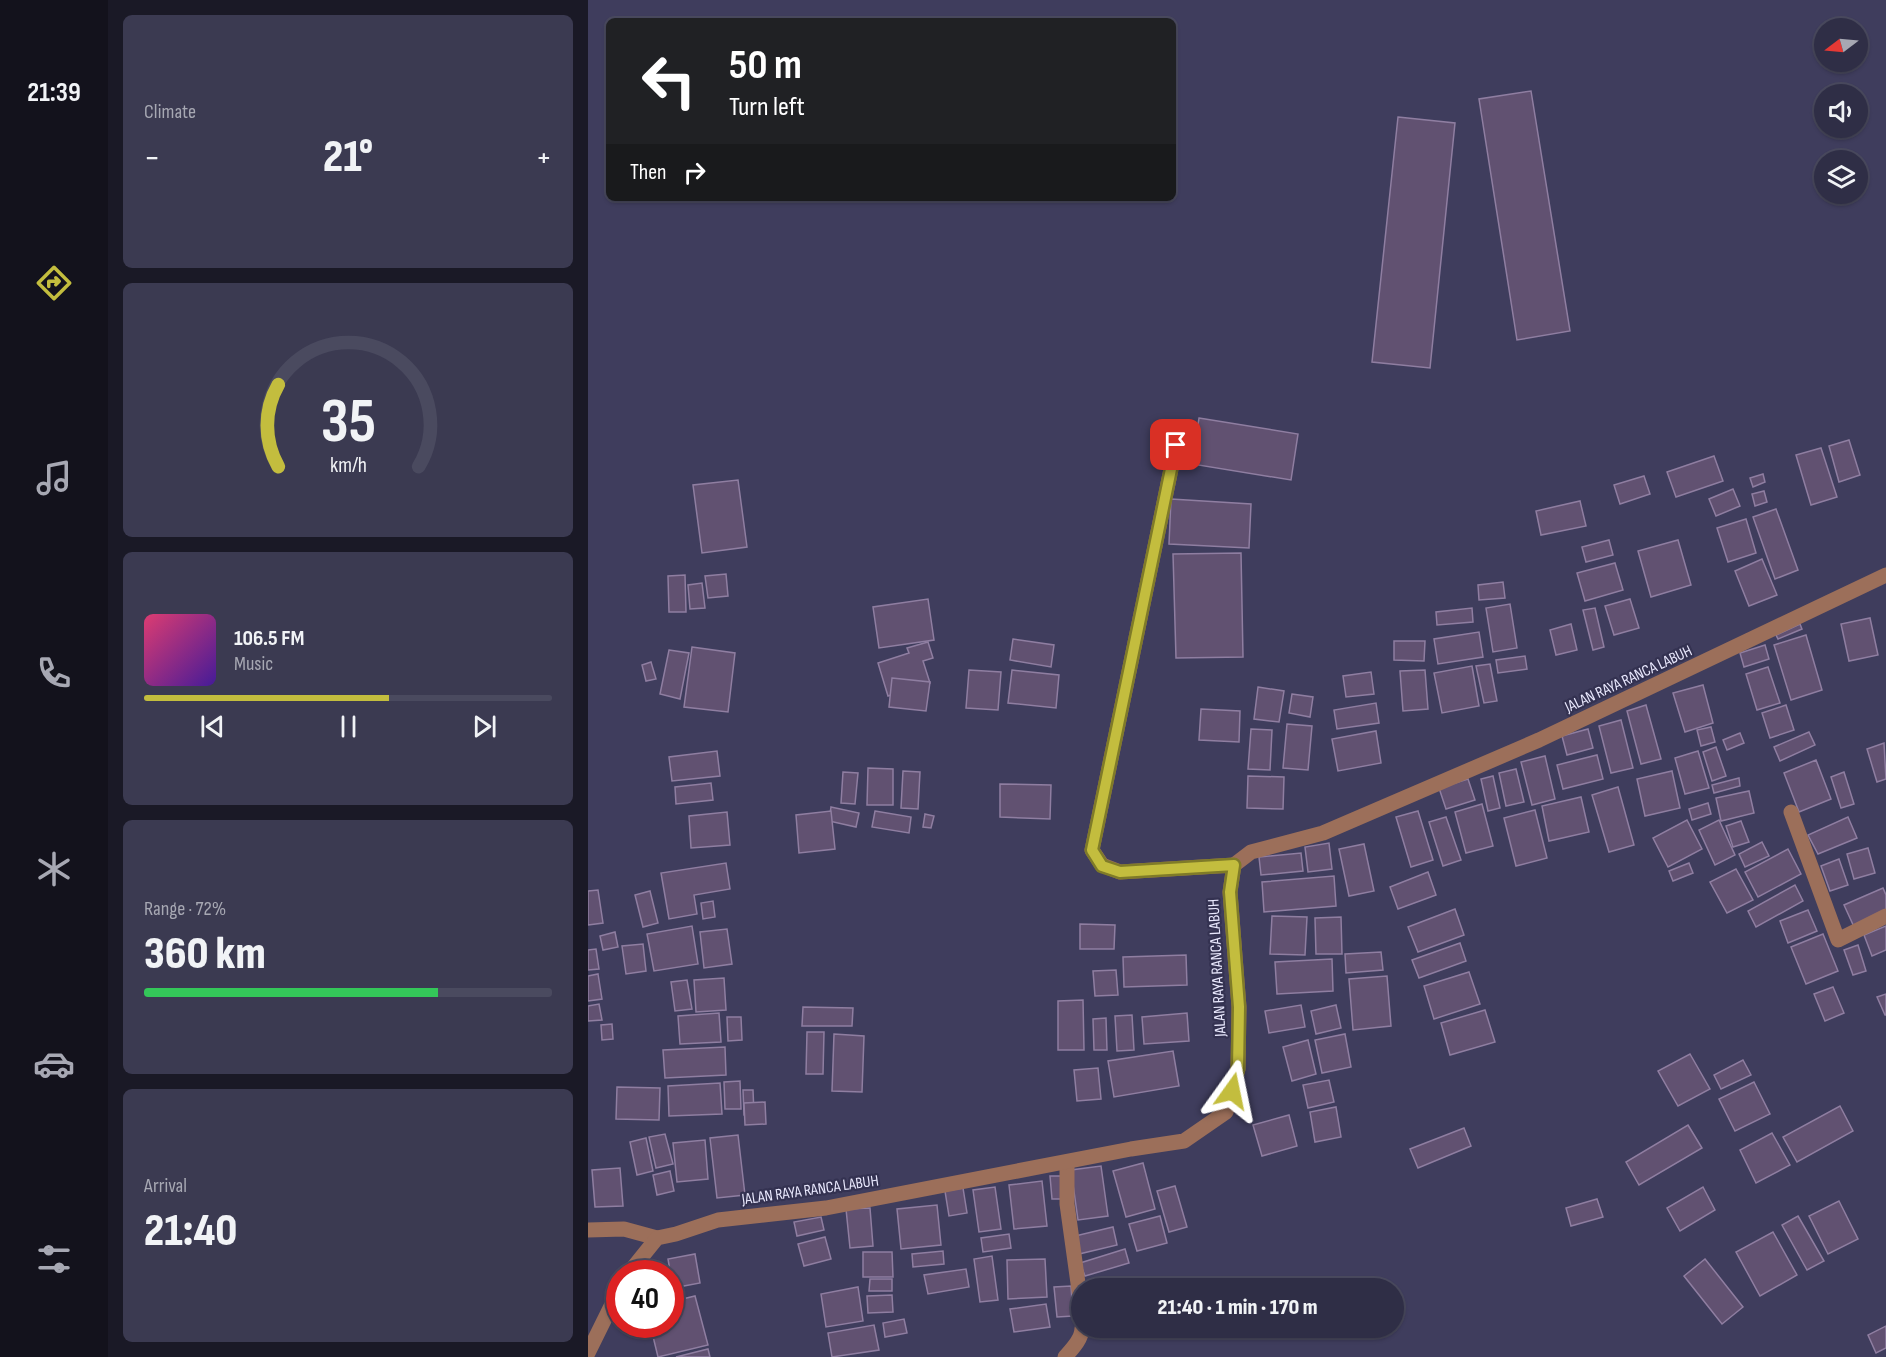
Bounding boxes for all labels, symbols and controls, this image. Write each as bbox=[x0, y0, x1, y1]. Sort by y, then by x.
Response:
north arrow bbox=[1814, 18, 1868, 72]
map controls bbox=[1814, 18, 1868, 204]
text: 50 m bbox=[729, 40, 802, 91]
icon: left bbox=[630, 42, 708, 120]
text: 21:39 bbox=[27, 77, 81, 109]
button: sound bbox=[1814, 84, 1868, 138]
text: Turn left bbox=[729, 91, 805, 123]
text: Climate bbox=[144, 100, 196, 124]
text: 21° bbox=[323, 130, 373, 185]
text: − bbox=[144, 138, 160, 178]
text: + bbox=[536, 138, 552, 178]
button: layers bbox=[1814, 150, 1868, 204]
icon: right bbox=[678, 156, 711, 189]
text: Then bbox=[630, 159, 666, 186]
icon: directions bbox=[33, 262, 75, 304]
text: 35 bbox=[320, 385, 376, 460]
pin bbox=[1150, 419, 1201, 470]
icon: arrive bbox=[1159, 428, 1192, 461]
text: km/h bbox=[329, 454, 367, 479]
icon: music bbox=[33, 457, 75, 499]
text: 106.5 FM bbox=[234, 625, 304, 652]
street label: JALAN RAYA RANCA LABUH bbox=[1561, 642, 1695, 718]
icon: phone bbox=[33, 652, 75, 694]
text: Music bbox=[234, 652, 273, 676]
icon: previous bbox=[196, 710, 229, 743]
icon: pause bbox=[332, 710, 365, 743]
icon: next bbox=[468, 710, 501, 743]
icon: climate bbox=[33, 848, 75, 890]
text: Range · 72% bbox=[144, 897, 226, 921]
street label: JALAN RAYA RANCA LABUH bbox=[1204, 898, 1231, 1038]
text: 360 km bbox=[144, 927, 266, 982]
icon: car bbox=[33, 1043, 75, 1085]
position arrow bbox=[1200, 1059, 1264, 1123]
street label: JALAN RAYA RANCA LABUH bbox=[740, 1171, 880, 1210]
text: Arrival bbox=[144, 1174, 187, 1198]
text: 21:40 bbox=[144, 1204, 237, 1259]
icon: filters bbox=[33, 1238, 75, 1280]
speed limit sign: 40 bbox=[606, 1260, 684, 1338]
text: 21:40 · 1 min · 170 m bbox=[1158, 1294, 1317, 1321]

